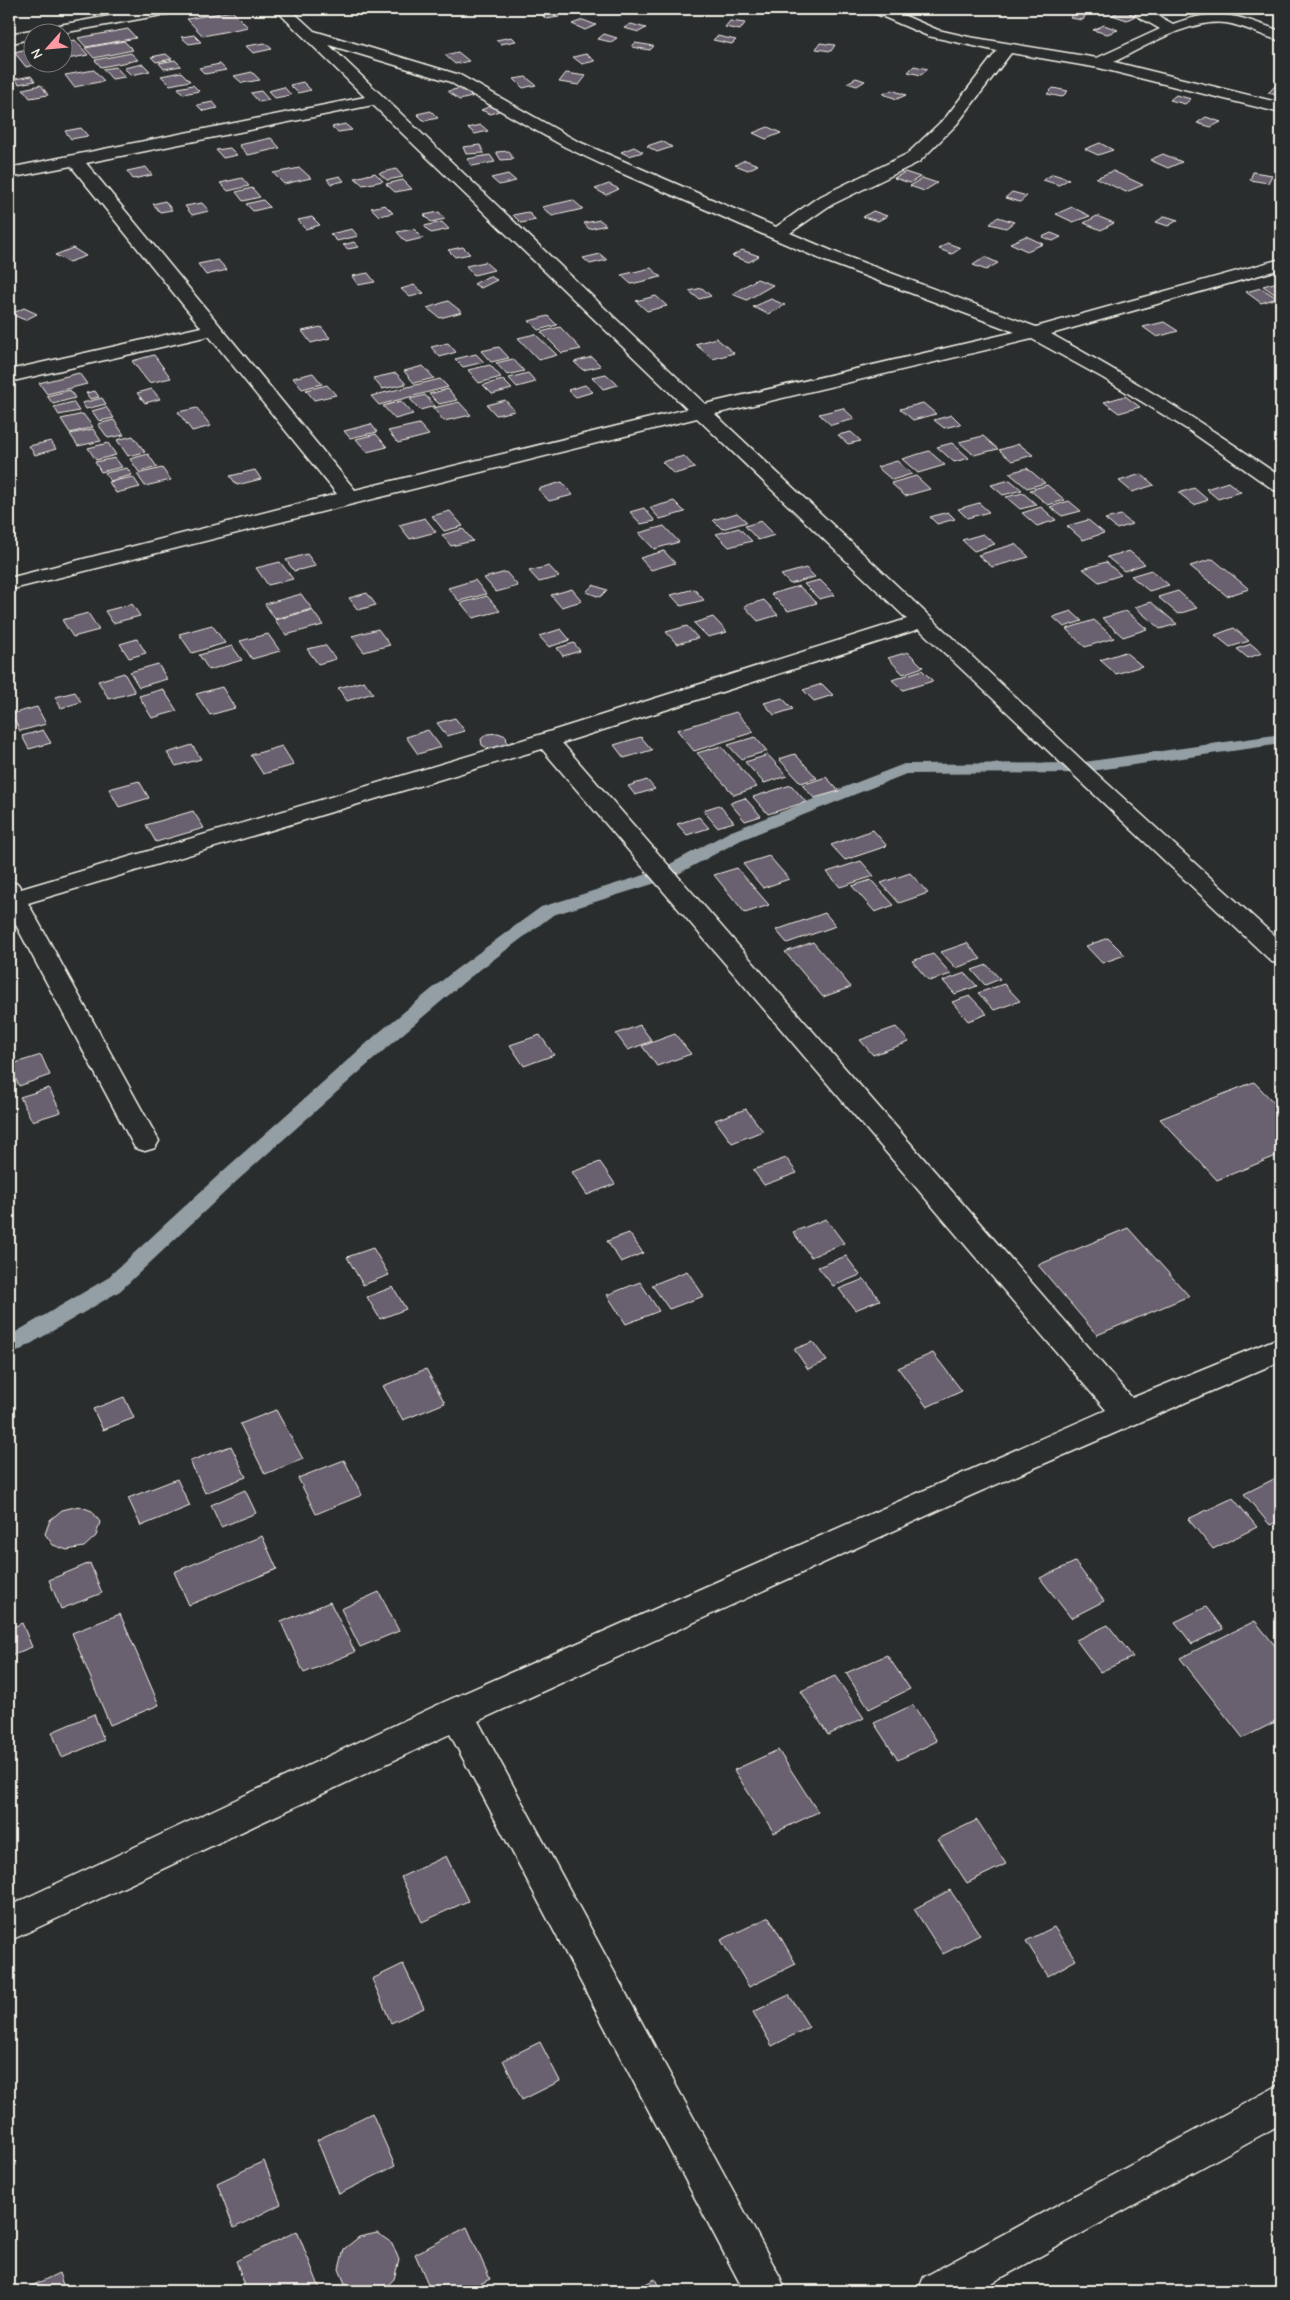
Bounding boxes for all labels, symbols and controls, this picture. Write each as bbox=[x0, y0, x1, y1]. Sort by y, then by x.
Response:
north arrow bbox=[22, 22, 72, 72]
text: N bbox=[27, 46, 47, 62]

